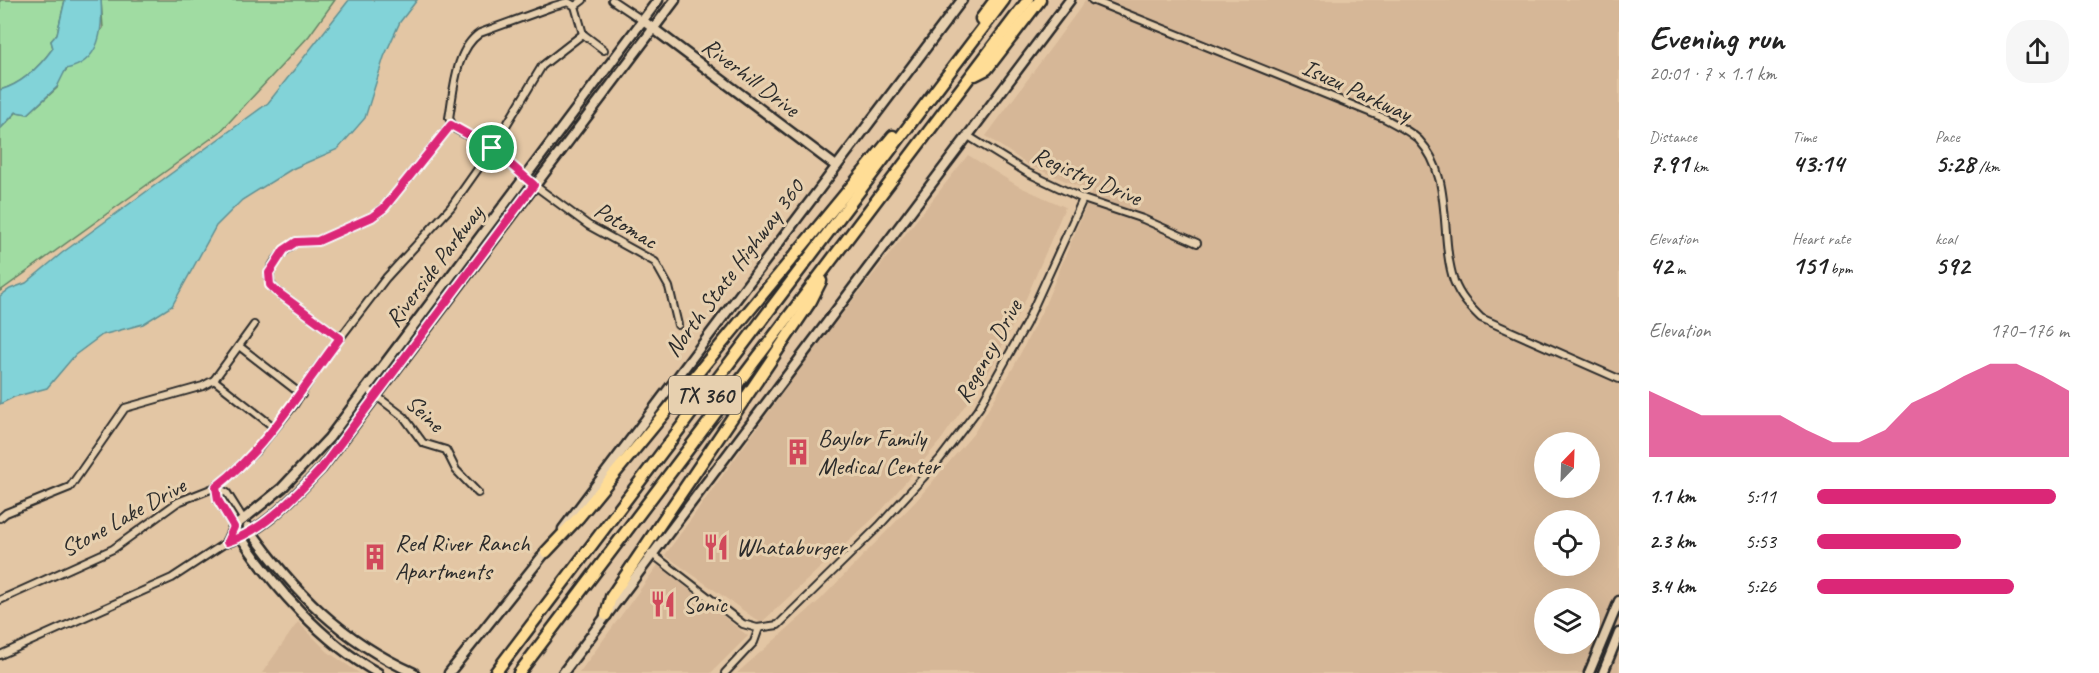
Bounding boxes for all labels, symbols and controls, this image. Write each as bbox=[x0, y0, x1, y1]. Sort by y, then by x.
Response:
text: Evening run bbox=[1649, 17, 1784, 59]
button: share bbox=[2006, 20, 2069, 83]
street label: Riverhill Drive bbox=[696, 31, 807, 125]
street label: Isuzu Parkway bbox=[1298, 52, 1418, 129]
text: 20:01 · 7 × 1.1 km bbox=[1649, 61, 1776, 86]
pin bbox=[466, 122, 517, 173]
text: Distance bbox=[1649, 127, 1697, 147]
text: Time bbox=[1792, 127, 1816, 147]
text: Pace bbox=[1935, 127, 1960, 147]
icon: arrive bbox=[475, 131, 508, 164]
street label: Registry Drive bbox=[1028, 140, 1148, 213]
text: 7.91 bbox=[1649, 147, 1689, 180]
text: 43:14 bbox=[1792, 147, 1844, 180]
text: 5:28 bbox=[1935, 147, 1975, 180]
text: km bbox=[1689, 157, 1708, 177]
text: /km bbox=[1975, 157, 2000, 177]
street label: North State Highway 360 bbox=[657, 171, 812, 363]
street label: Potomac bbox=[589, 194, 664, 256]
street label: Riverside Parkway bbox=[378, 198, 491, 333]
text: Elevation bbox=[1649, 229, 1698, 249]
text: Heart rate bbox=[1792, 229, 1850, 249]
text: kcal bbox=[1935, 229, 1956, 249]
text: 42 bbox=[1649, 249, 1672, 282]
text: 151 bbox=[1792, 249, 1827, 282]
text: 592 bbox=[1935, 249, 1969, 282]
text: m bbox=[1672, 259, 1685, 279]
text: bpm bbox=[1827, 259, 1853, 279]
street label: Regency Drive bbox=[947, 292, 1030, 408]
text: Elevation bbox=[1649, 318, 1711, 343]
text: 170–176 m bbox=[1990, 318, 2069, 343]
road number: TX 360 bbox=[669, 376, 741, 414]
street label: Seine bbox=[399, 388, 452, 440]
place label: Baylor Family Medical Center bbox=[818, 423, 942, 481]
north arrow bbox=[1534, 432, 1600, 498]
map controls bbox=[1534, 432, 1600, 654]
building icon: Baylor Family Medical Center bbox=[783, 437, 813, 467]
street label: Stone Lake Drive bbox=[55, 469, 193, 564]
text: 1.1 km bbox=[1649, 484, 1696, 509]
text: 5:11 bbox=[1745, 484, 1776, 509]
button: locate bbox=[1534, 510, 1600, 576]
place label: Red River Ranch Apartments bbox=[395, 528, 531, 586]
text: 2.3 km bbox=[1649, 529, 1696, 554]
text: 5:53 bbox=[1745, 529, 1776, 554]
restaurant icon: Whataburger bbox=[701, 532, 731, 562]
place label: Whataburger bbox=[736, 532, 848, 562]
building icon: Red River Ranch Apartments bbox=[360, 542, 390, 572]
text: 3.4 km bbox=[1649, 574, 1696, 599]
text: 5:26 bbox=[1745, 574, 1776, 599]
button: layers bbox=[1534, 588, 1600, 654]
restaurant icon: Sonic bbox=[648, 589, 678, 619]
place label: Sonic bbox=[683, 589, 728, 619]

